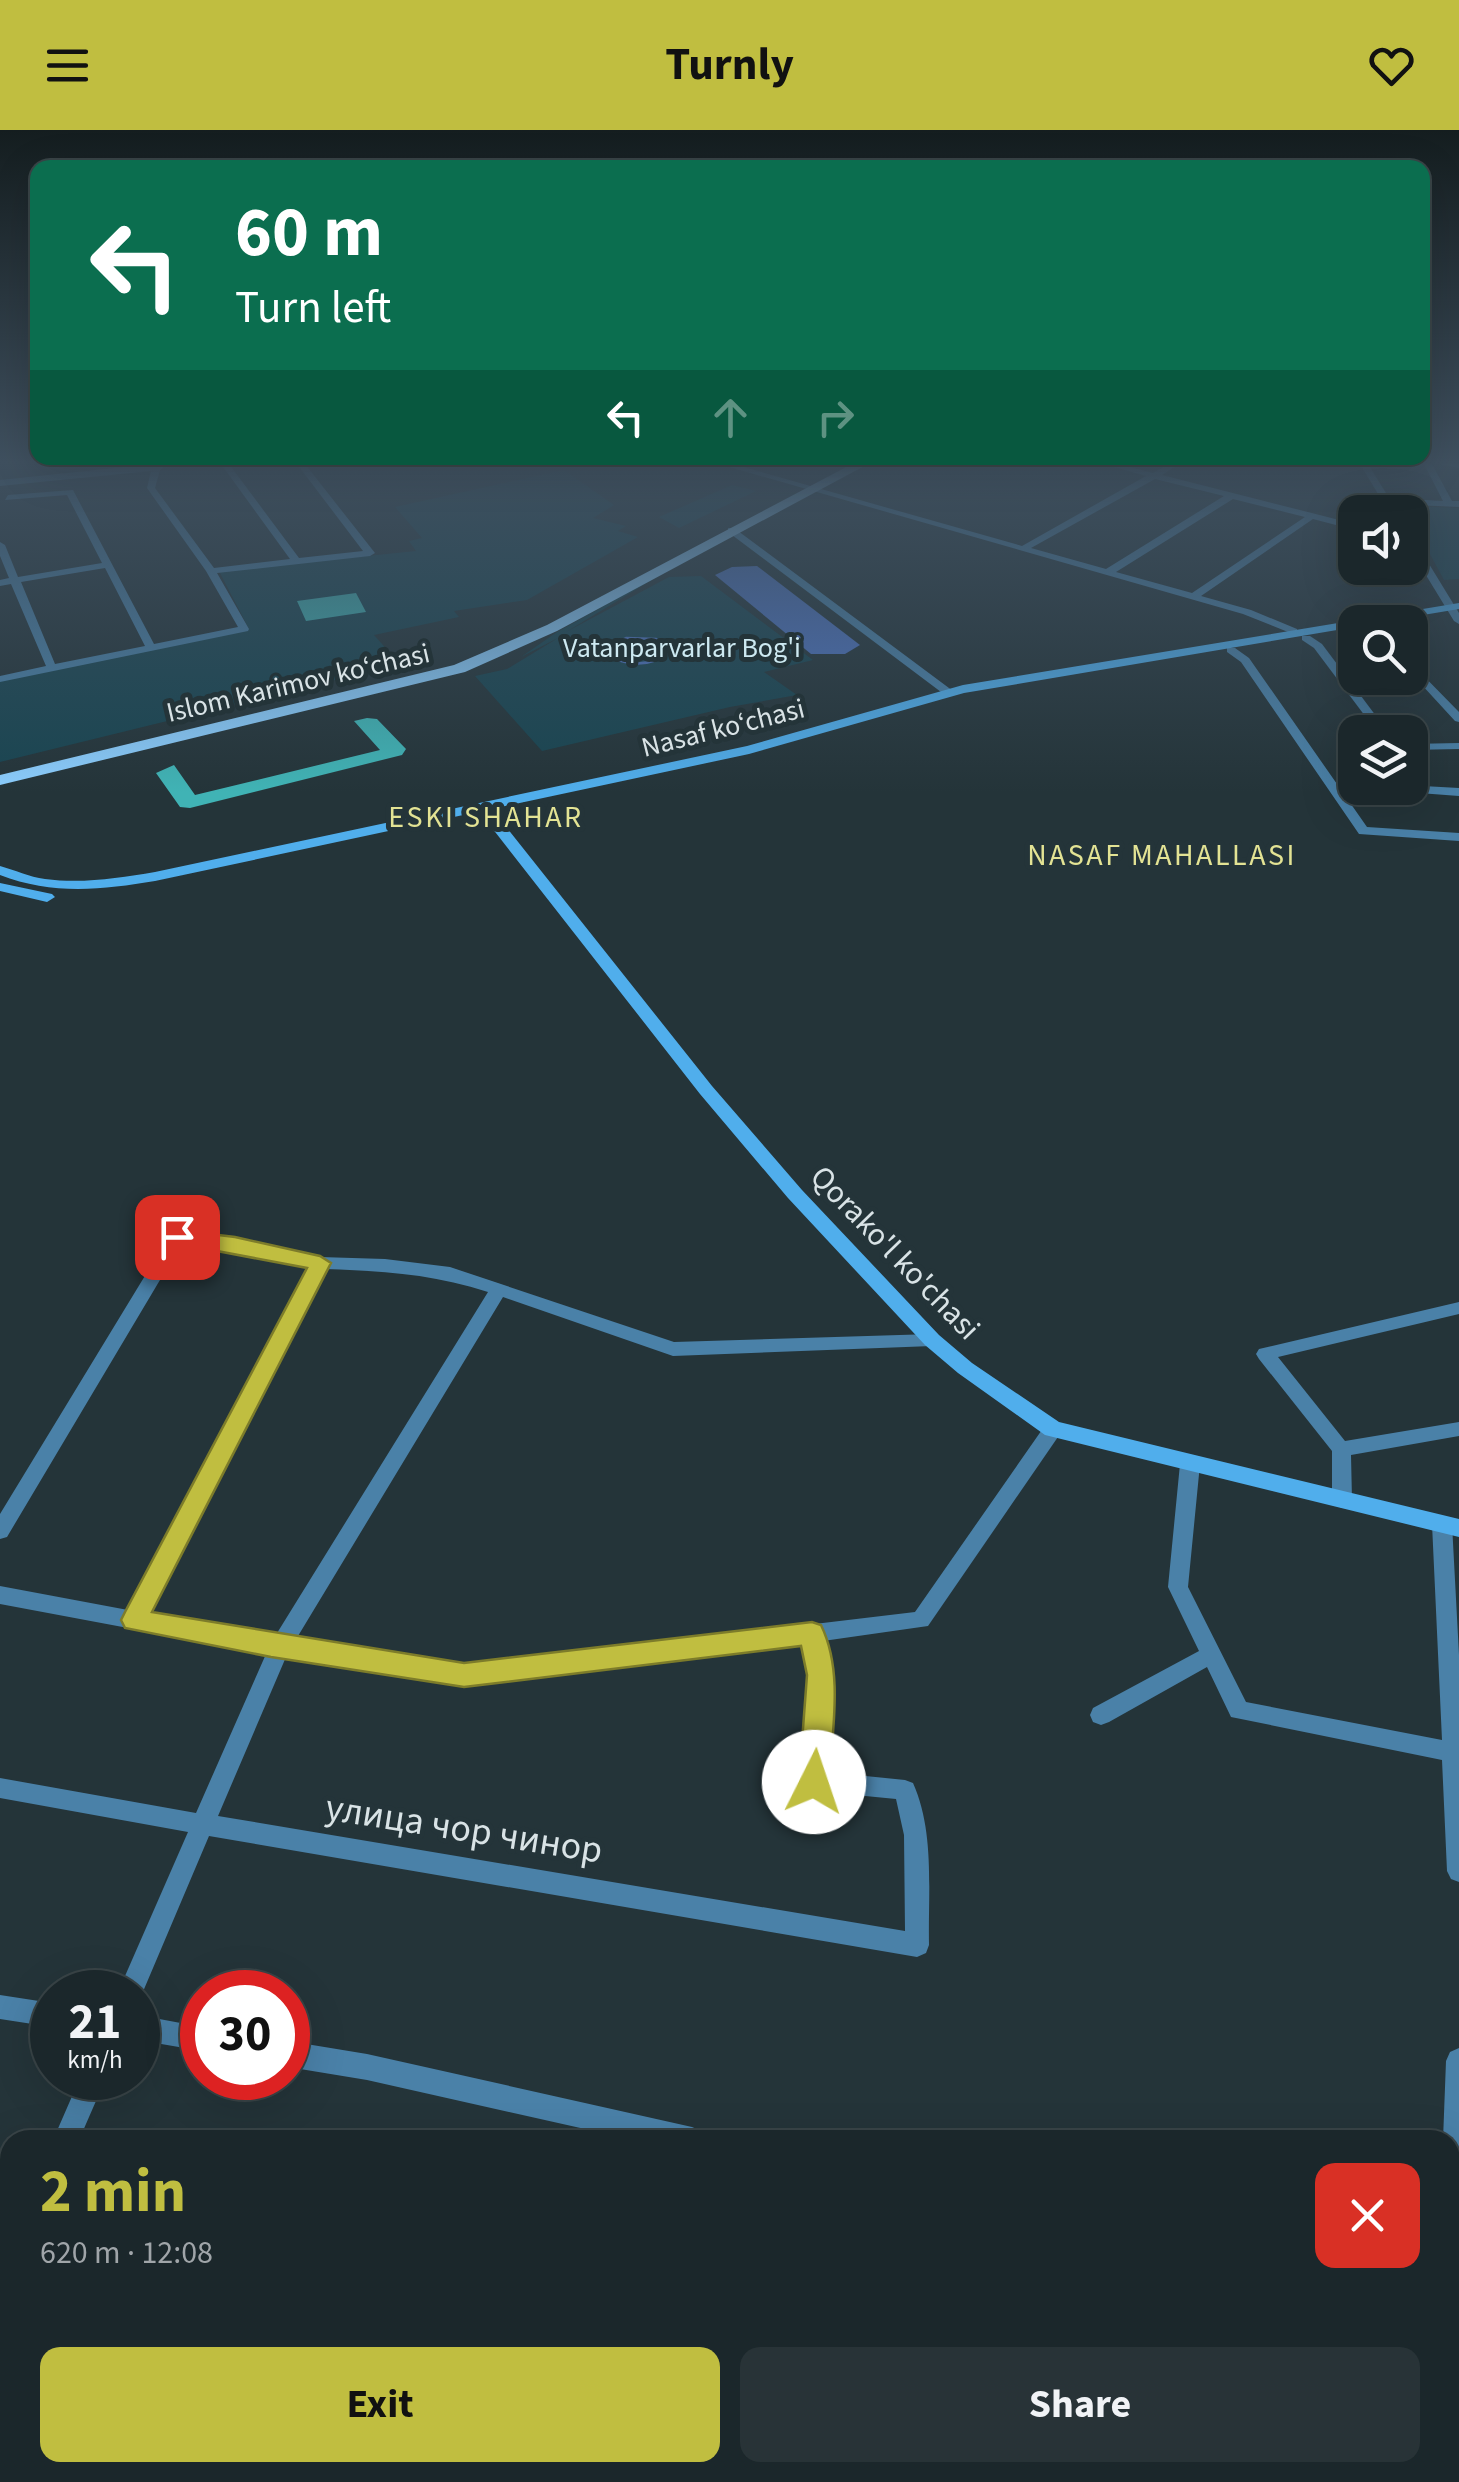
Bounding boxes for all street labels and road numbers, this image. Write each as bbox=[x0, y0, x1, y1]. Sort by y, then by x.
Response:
street label: Islom Karimov ko‘chasi bbox=[162, 633, 434, 733]
street label: Nasaf ko‘chasi bbox=[637, 688, 809, 768]
street label: Qorako'l ko'chasi bbox=[799, 1155, 991, 1351]
street label: улица чор чинор bbox=[322, 1780, 606, 1878]

